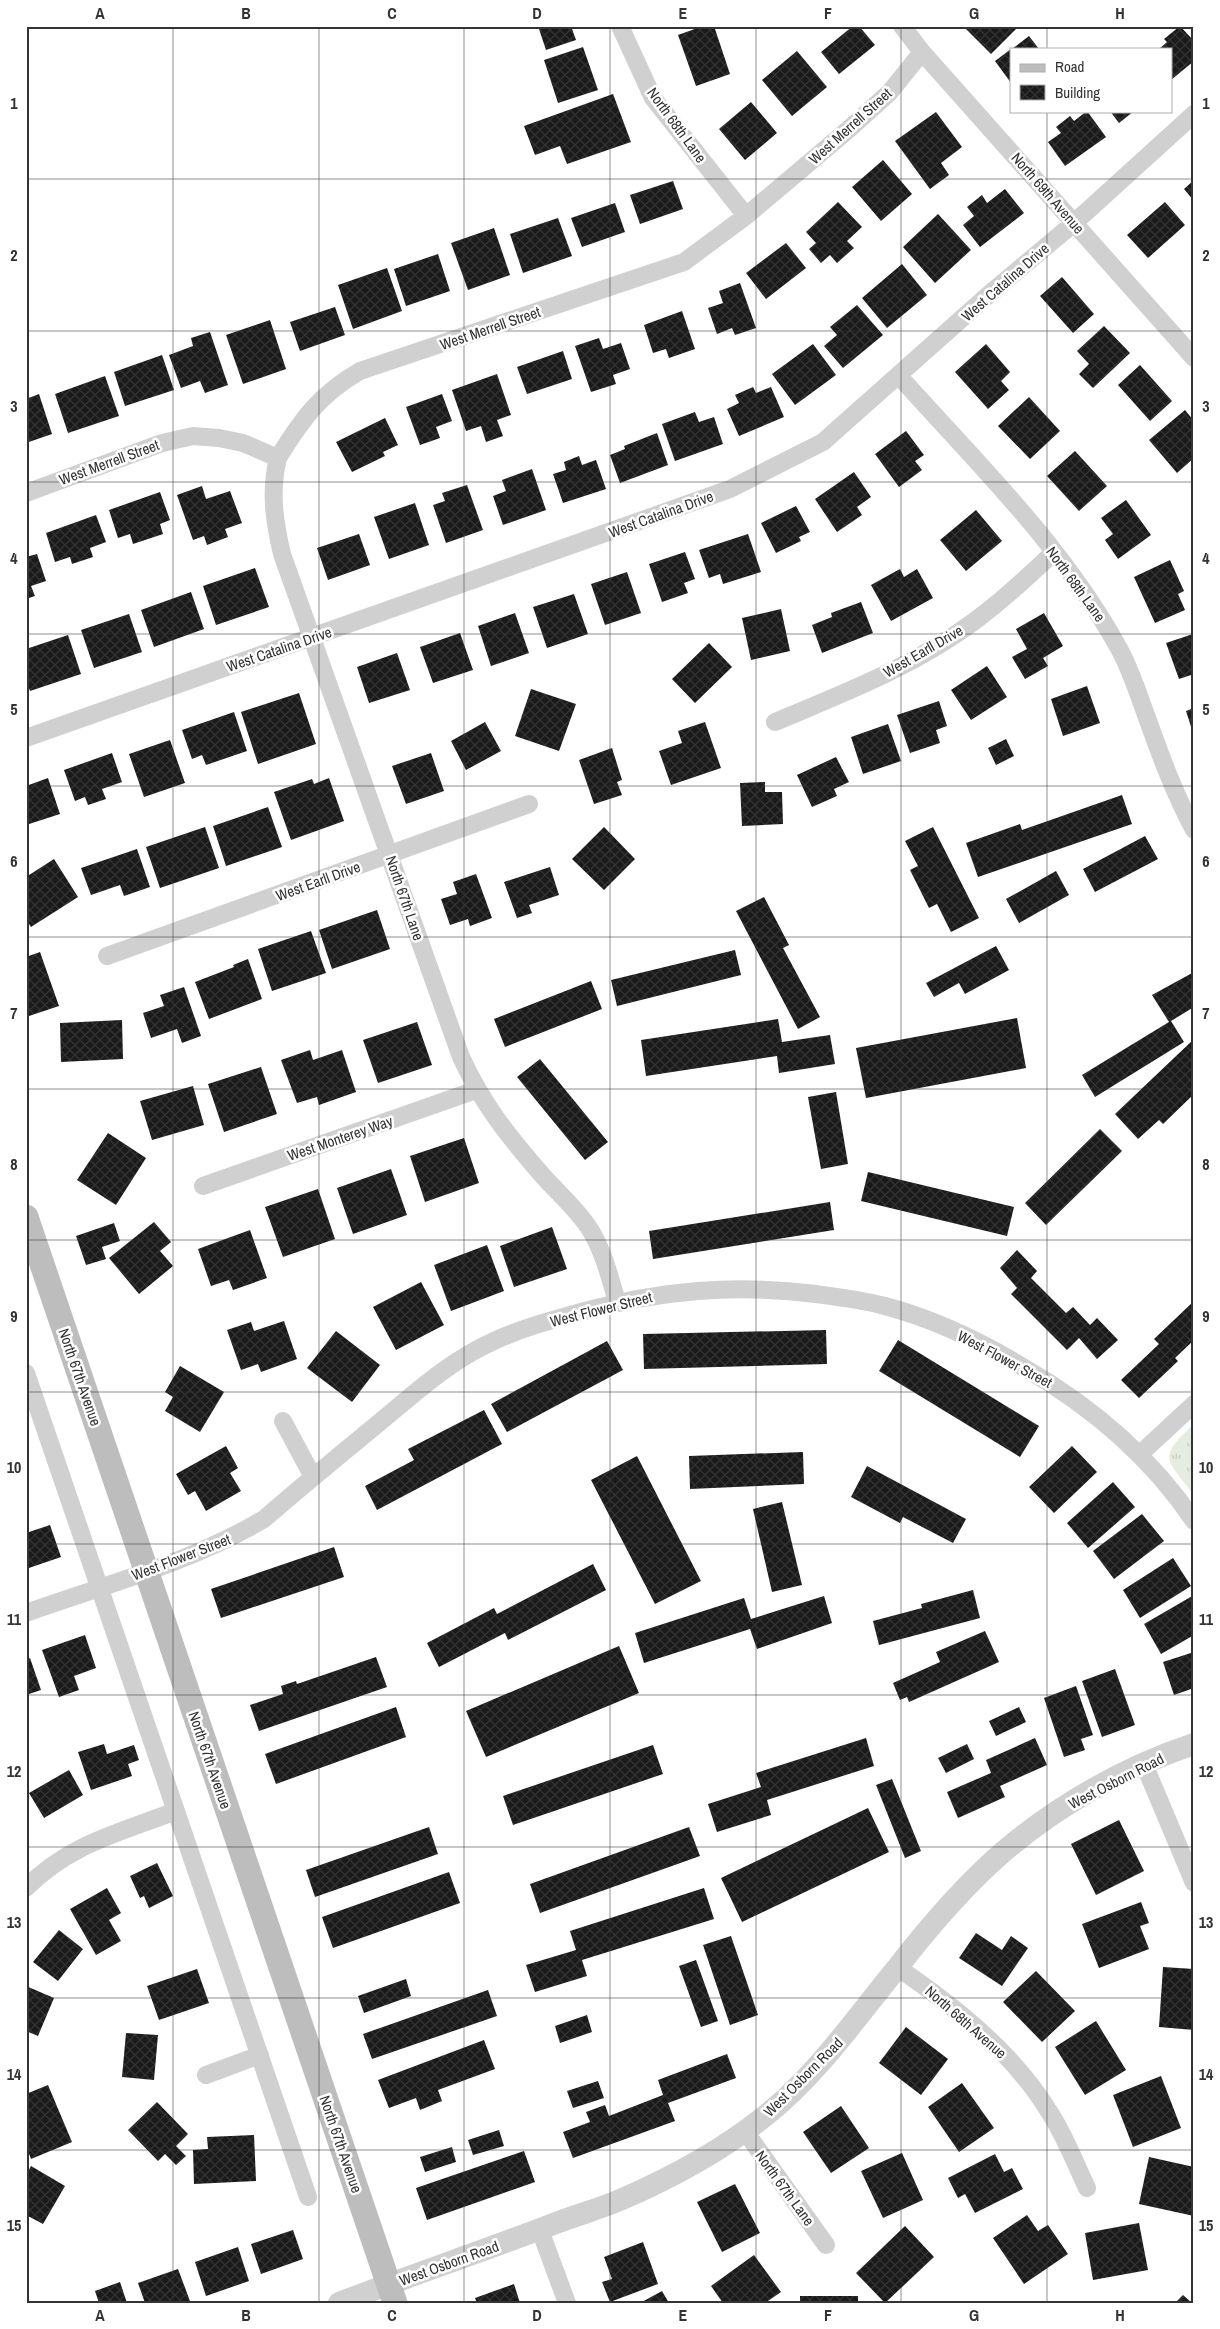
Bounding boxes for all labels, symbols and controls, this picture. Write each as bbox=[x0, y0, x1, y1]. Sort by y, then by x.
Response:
text: A bbox=[95, 2, 105, 24]
text: B bbox=[241, 2, 251, 24]
text: C bbox=[387, 2, 397, 24]
text: D bbox=[532, 2, 542, 24]
text: E bbox=[679, 2, 688, 24]
text: F bbox=[824, 2, 832, 24]
text: G bbox=[969, 2, 979, 24]
text: H bbox=[1115, 2, 1125, 24]
legend bbox=[1010, 48, 1172, 112]
text: Road bbox=[1055, 56, 1084, 77]
text: Building bbox=[1055, 82, 1100, 103]
street label: North 68th Lane bbox=[643, 83, 712, 167]
street label: West Merrell Street bbox=[804, 83, 896, 169]
text: 1 bbox=[10, 92, 18, 114]
text: 1 bbox=[1202, 92, 1210, 114]
street label: North 69th Avenue bbox=[1007, 148, 1089, 238]
street label: West Catalina Drive bbox=[957, 238, 1053, 326]
text: 2 bbox=[10, 244, 18, 266]
text: 2 bbox=[1202, 244, 1210, 266]
street label: West Merrell Street bbox=[437, 301, 544, 355]
text: 3 bbox=[10, 395, 18, 417]
text: 3 bbox=[1202, 395, 1210, 417]
street label: West Merrell Street bbox=[56, 434, 162, 490]
street label: West Catalina Drive bbox=[606, 485, 716, 543]
street label: North 68th Lane bbox=[1042, 542, 1111, 626]
text: 4 bbox=[10, 547, 18, 569]
text: 4 bbox=[1202, 547, 1210, 569]
street label: West Earll Drive bbox=[879, 620, 967, 682]
street label: West Catalina Drive bbox=[224, 621, 334, 677]
text: 5 bbox=[10, 698, 18, 720]
text: 5 bbox=[1202, 698, 1210, 720]
text: 6 bbox=[10, 850, 18, 872]
text: 6 bbox=[1202, 850, 1210, 872]
street label: North 67th Lane bbox=[381, 853, 429, 943]
street label: West Earll Drive bbox=[273, 856, 363, 906]
text: 7 bbox=[10, 1002, 18, 1024]
text: 7 bbox=[1202, 1002, 1210, 1024]
street label: West Monterey Way bbox=[285, 1110, 396, 1166]
text: 8 bbox=[10, 1153, 18, 1175]
text: 8 bbox=[1202, 1153, 1210, 1175]
street label: West Flower Street bbox=[548, 1286, 655, 1332]
text: 9 bbox=[10, 1305, 18, 1327]
text: 9 bbox=[1202, 1305, 1210, 1327]
street label: West Flower Street bbox=[954, 1325, 1057, 1393]
street label: North 67th Avenue bbox=[54, 1326, 107, 1429]
text: 10 bbox=[7, 1456, 21, 1478]
text: 10 bbox=[1199, 1456, 1213, 1478]
street label: West Flower Street bbox=[129, 1528, 234, 1586]
text: 11 bbox=[7, 1608, 22, 1630]
text: 11 bbox=[1199, 1608, 1214, 1630]
street label: North 67th Avenue bbox=[184, 1709, 237, 1812]
street label: West Osborn Road bbox=[1065, 1748, 1167, 1814]
text: 12 bbox=[7, 1760, 21, 1782]
text: 12 bbox=[1199, 1760, 1213, 1782]
text: 13 bbox=[7, 1911, 21, 1933]
text: 13 bbox=[1199, 1911, 1213, 1933]
street label: North 68th Avenue bbox=[921, 1981, 1011, 2063]
street label: West Osborn Road bbox=[759, 2033, 847, 2121]
text: 14 bbox=[7, 2063, 22, 2085]
text: 14 bbox=[1199, 2063, 1214, 2085]
street label: North 67th Avenue bbox=[315, 2093, 368, 2196]
street label: North 67th Lane bbox=[751, 2146, 820, 2230]
text: 15 bbox=[7, 2214, 21, 2236]
text: 15 bbox=[1199, 2214, 1213, 2236]
street label: West Osborn Road bbox=[396, 2235, 502, 2291]
text: A bbox=[95, 2304, 105, 2326]
text: B bbox=[241, 2304, 251, 2326]
text: C bbox=[387, 2304, 397, 2326]
text: D bbox=[532, 2304, 542, 2326]
text: E bbox=[679, 2304, 688, 2326]
text: F bbox=[824, 2304, 832, 2326]
text: G bbox=[969, 2304, 979, 2326]
text: H bbox=[1115, 2304, 1125, 2326]

